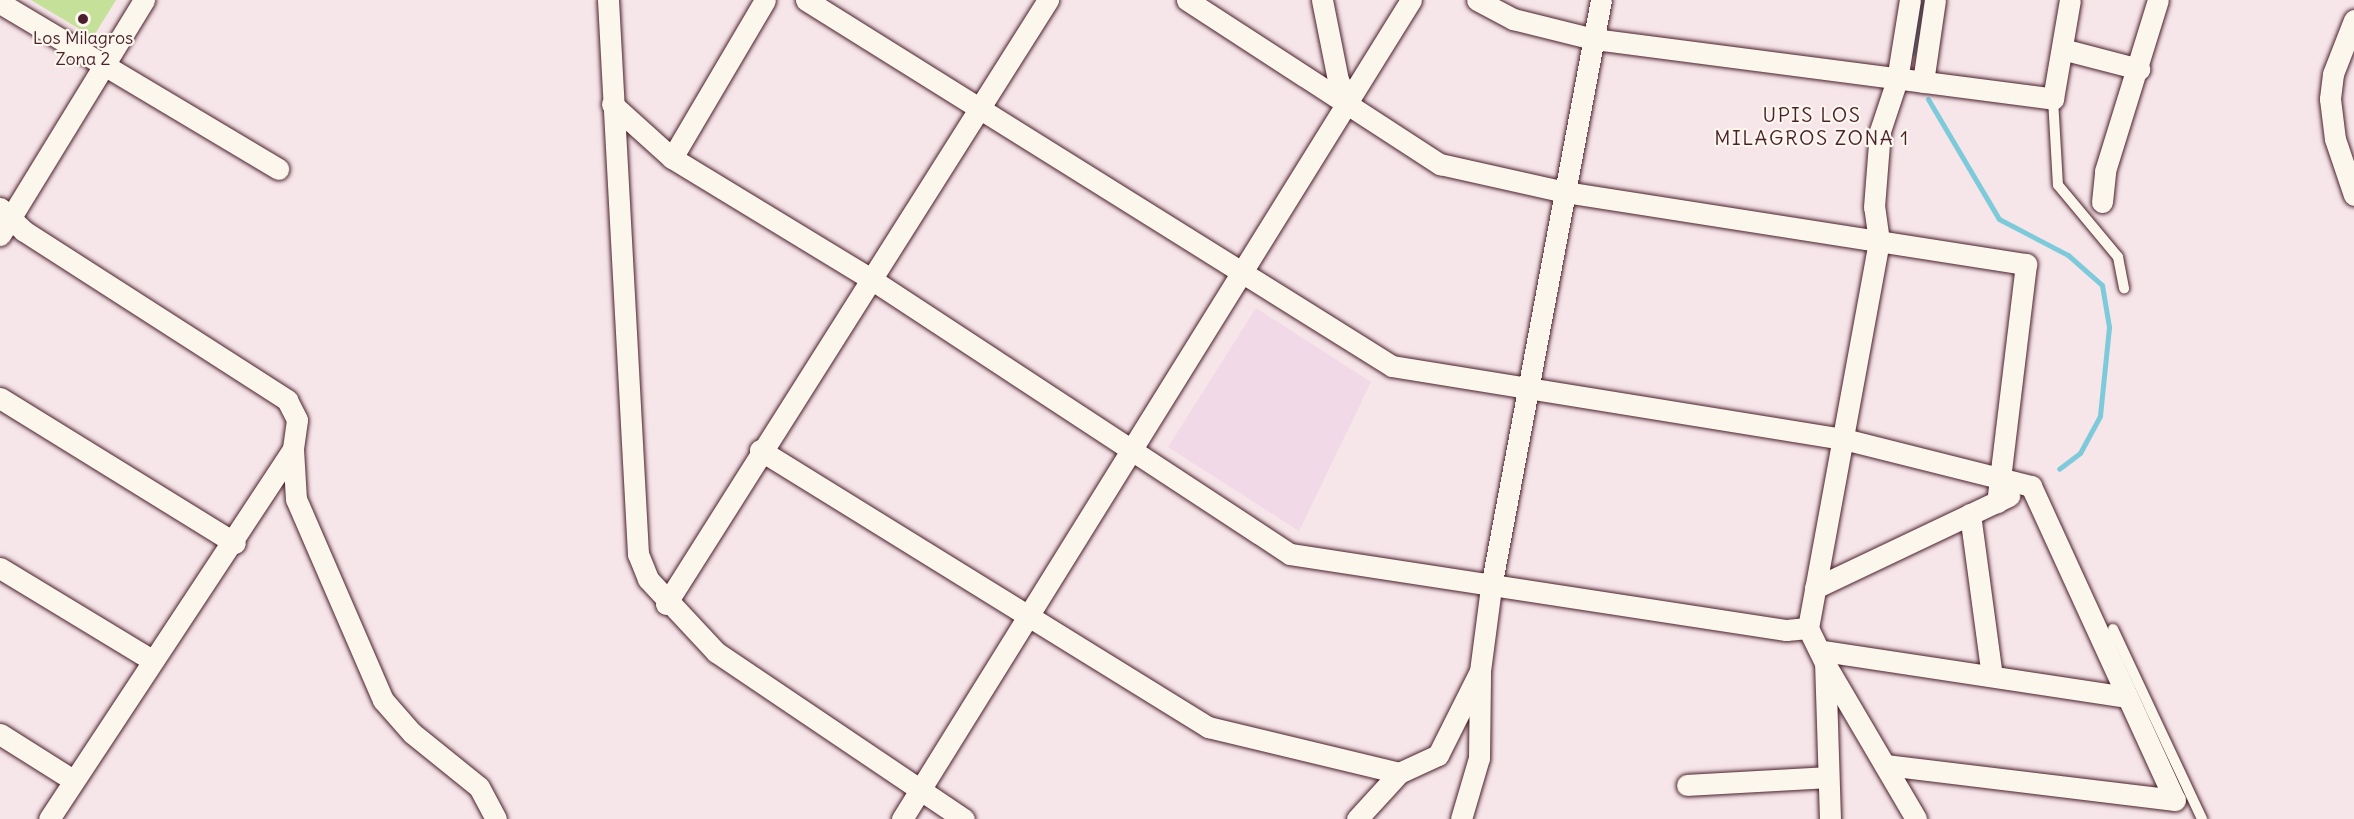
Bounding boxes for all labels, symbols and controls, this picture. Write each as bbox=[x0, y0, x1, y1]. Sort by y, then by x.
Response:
marker: Los Milagros Zona 2 bbox=[76, 12, 90, 26]
place label: Los Milagros Zona 2 bbox=[33, 28, 133, 70]
district label: UPIS LOS MILAGROS ZONA 1 bbox=[1714, 103, 1910, 150]

